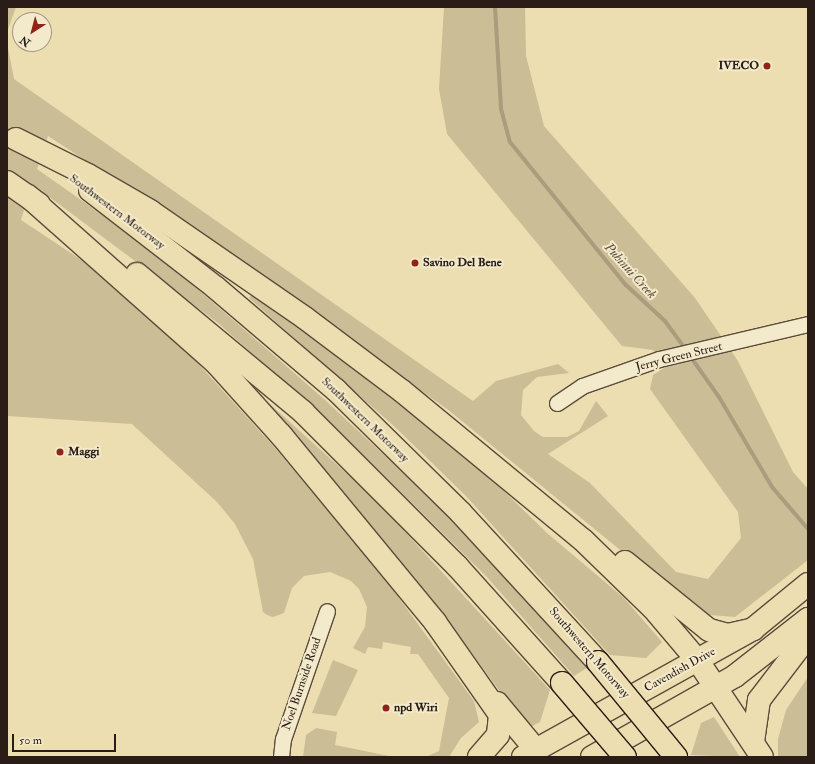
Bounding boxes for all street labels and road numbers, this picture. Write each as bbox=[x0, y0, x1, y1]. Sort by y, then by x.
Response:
street label: Southwestern Motorway bbox=[66, 171, 168, 253]
street label: Jerry Green Street bbox=[634, 339, 724, 375]
street label: Southwestern Motorway bbox=[318, 375, 412, 465]
street label: Southwestern Motorway bbox=[546, 605, 632, 701]
street label: Noel Burnside Road bbox=[279, 636, 325, 732]
street label: Cavendish Drive bbox=[642, 645, 718, 695]

